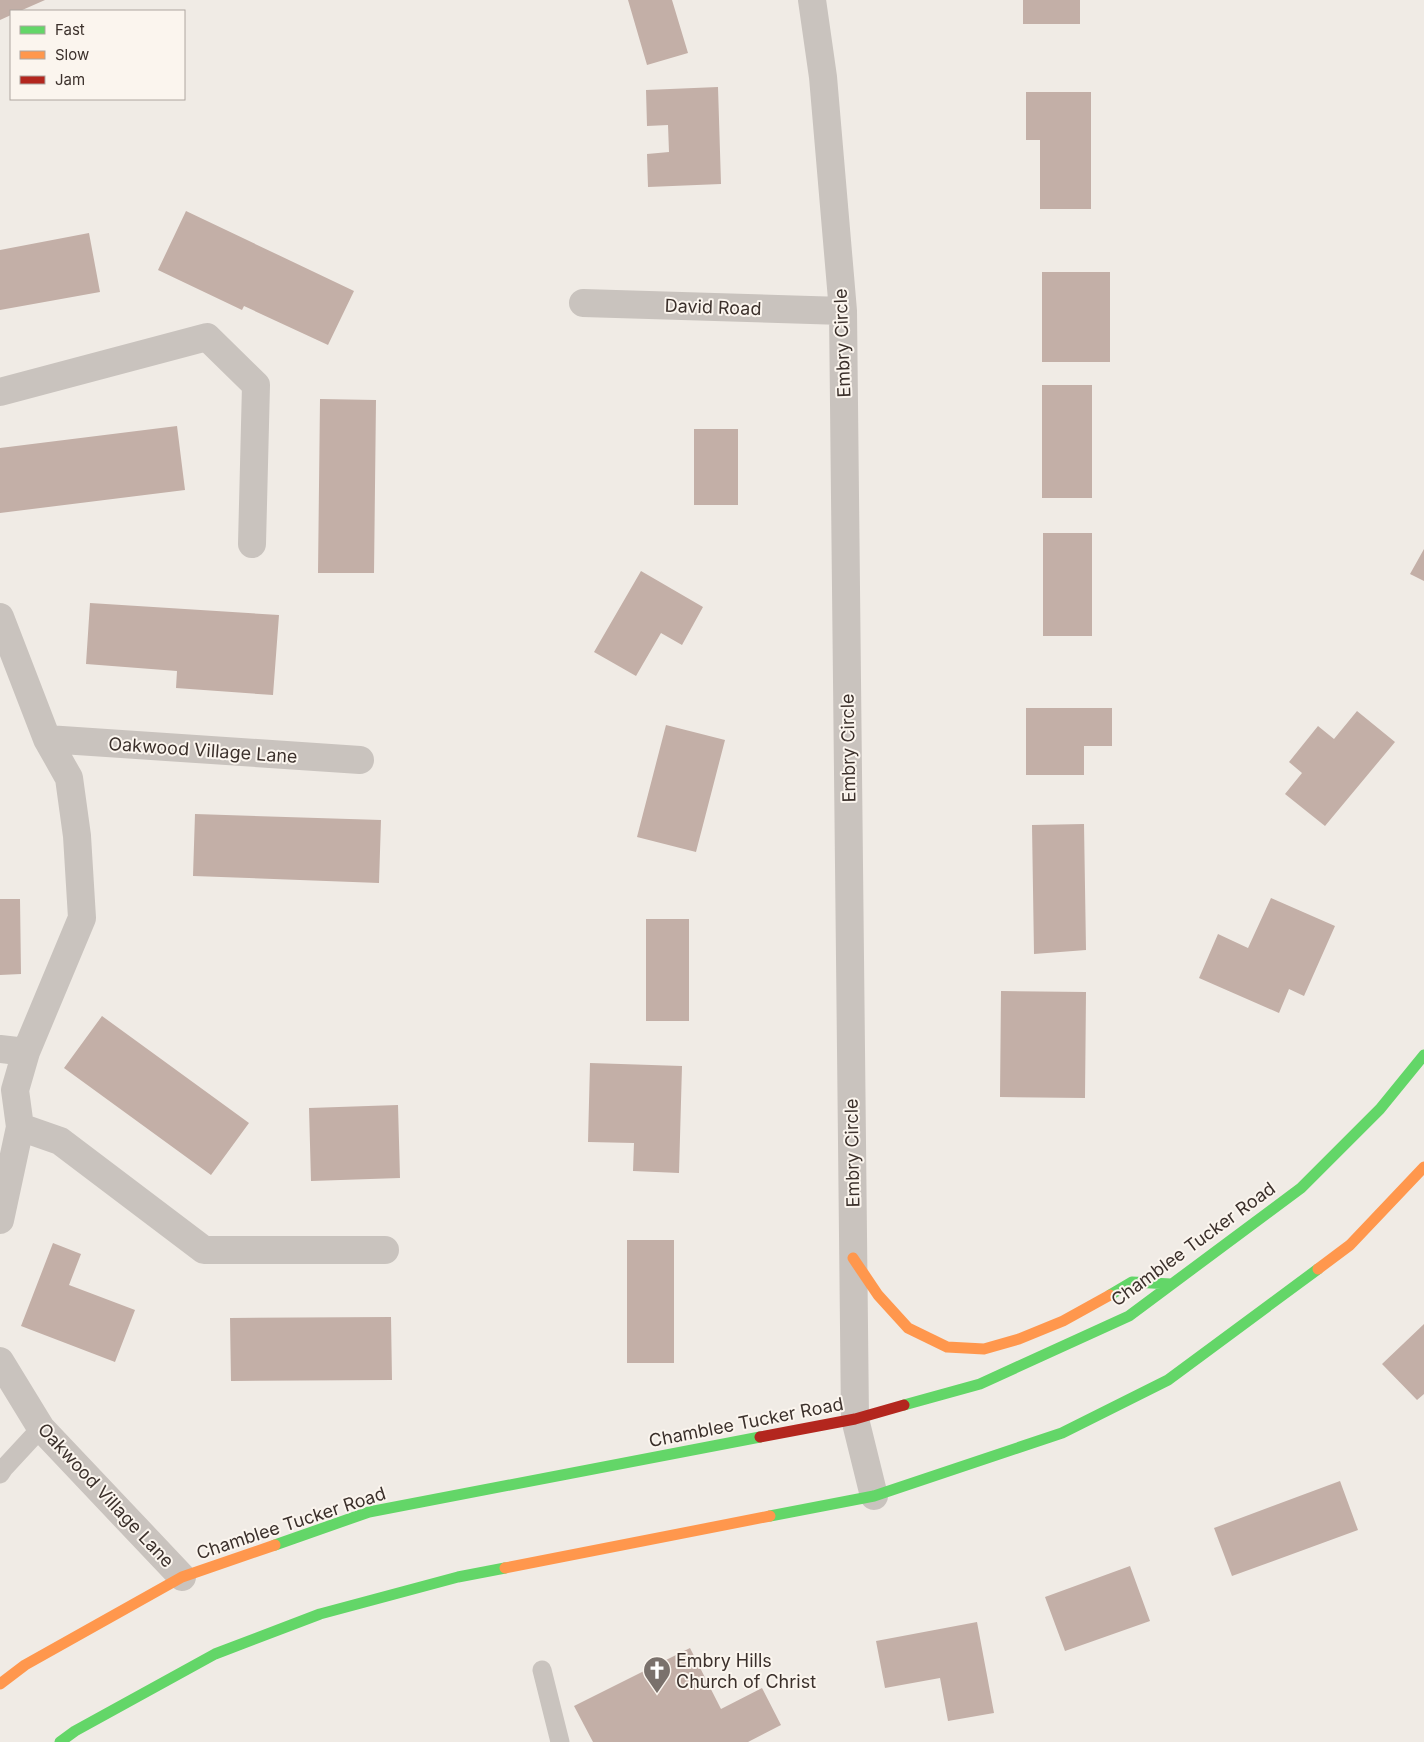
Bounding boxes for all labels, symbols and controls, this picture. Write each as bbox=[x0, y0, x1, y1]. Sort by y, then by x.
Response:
legend bbox=[10, 10, 185, 100]
text: Fast bbox=[55, 20, 85, 39]
text: Slow bbox=[55, 45, 89, 64]
text: Jam bbox=[55, 70, 85, 89]
street label: Embry Circle bbox=[830, 288, 854, 398]
street label: David Road bbox=[664, 295, 762, 319]
street label: Embry Circle bbox=[837, 693, 859, 803]
street label: Oakwood Village Lane bbox=[108, 733, 298, 767]
street label: Embry Circle bbox=[841, 1098, 863, 1208]
street label: Chamblee Tucker Road bbox=[1107, 1177, 1279, 1311]
street label: Chamblee Tucker Road bbox=[647, 1393, 845, 1451]
street label: Oakwood Village Lane bbox=[34, 1419, 178, 1571]
street label: Chamblee Tucker Road bbox=[194, 1482, 388, 1564]
place label: Embry Hills Church of Christ bbox=[676, 1650, 816, 1692]
church icon: Embry Hills Church of Christ bbox=[642, 1655, 672, 1694]

